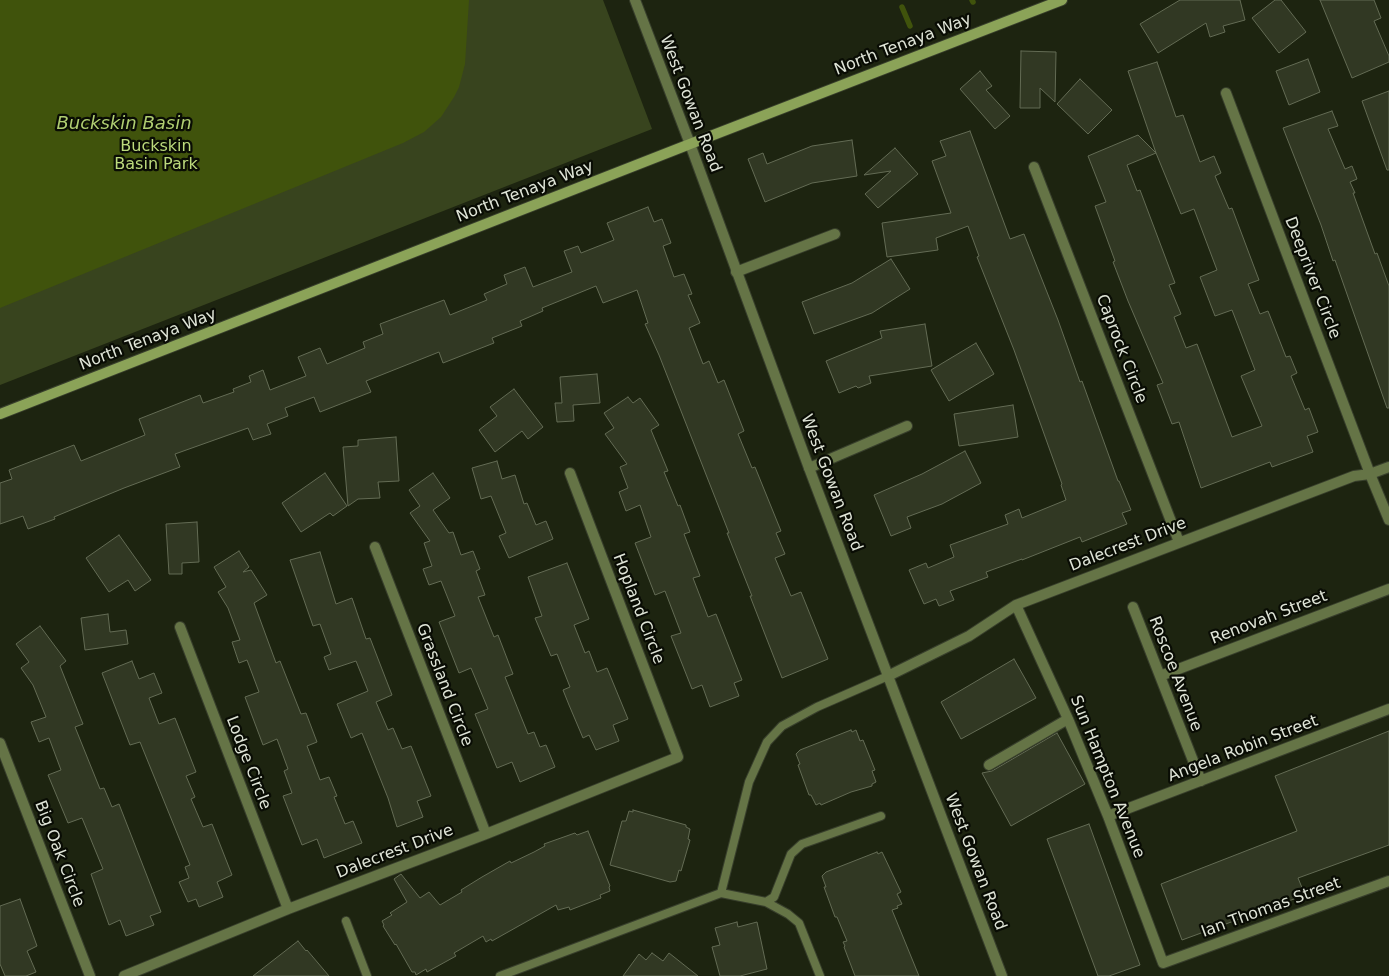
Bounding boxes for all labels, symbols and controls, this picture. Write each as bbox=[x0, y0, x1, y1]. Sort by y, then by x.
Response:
street label: North Tenaya Way bbox=[832, 10, 974, 80]
street label: West Gowan Road bbox=[655, 33, 725, 175]
water label: Buckskin Basin bbox=[56, 113, 192, 135]
park label: Buckskin Basin Park bbox=[114, 137, 198, 175]
street label: North Tenaya Way bbox=[454, 157, 596, 227]
street label: Deepriver Circle bbox=[1280, 214, 1344, 342]
street label: Caprock Circle bbox=[1091, 292, 1151, 406]
street label: North Tenaya Way bbox=[77, 305, 219, 375]
street label: West Gowan Road bbox=[796, 412, 866, 554]
street label: Dalecrest Drive bbox=[1067, 514, 1189, 576]
street label: Hopland Circle bbox=[608, 551, 668, 667]
street label: Renovah Street bbox=[1208, 587, 1330, 649]
street label: Roscoe Avenue bbox=[1144, 614, 1206, 734]
street label: Grassland Circle bbox=[412, 621, 476, 749]
street label: Sun Hampton Avenue bbox=[1066, 693, 1148, 861]
street label: Angela Robin Street bbox=[1165, 712, 1321, 786]
street label: Lodge Circle bbox=[221, 714, 275, 812]
street label: West Gowan Road bbox=[940, 791, 1010, 933]
street label: Big Oak Circle bbox=[30, 798, 88, 910]
street label: Dalecrest Drive bbox=[334, 821, 456, 883]
street label: Ian Thomas Street bbox=[1199, 874, 1343, 942]

